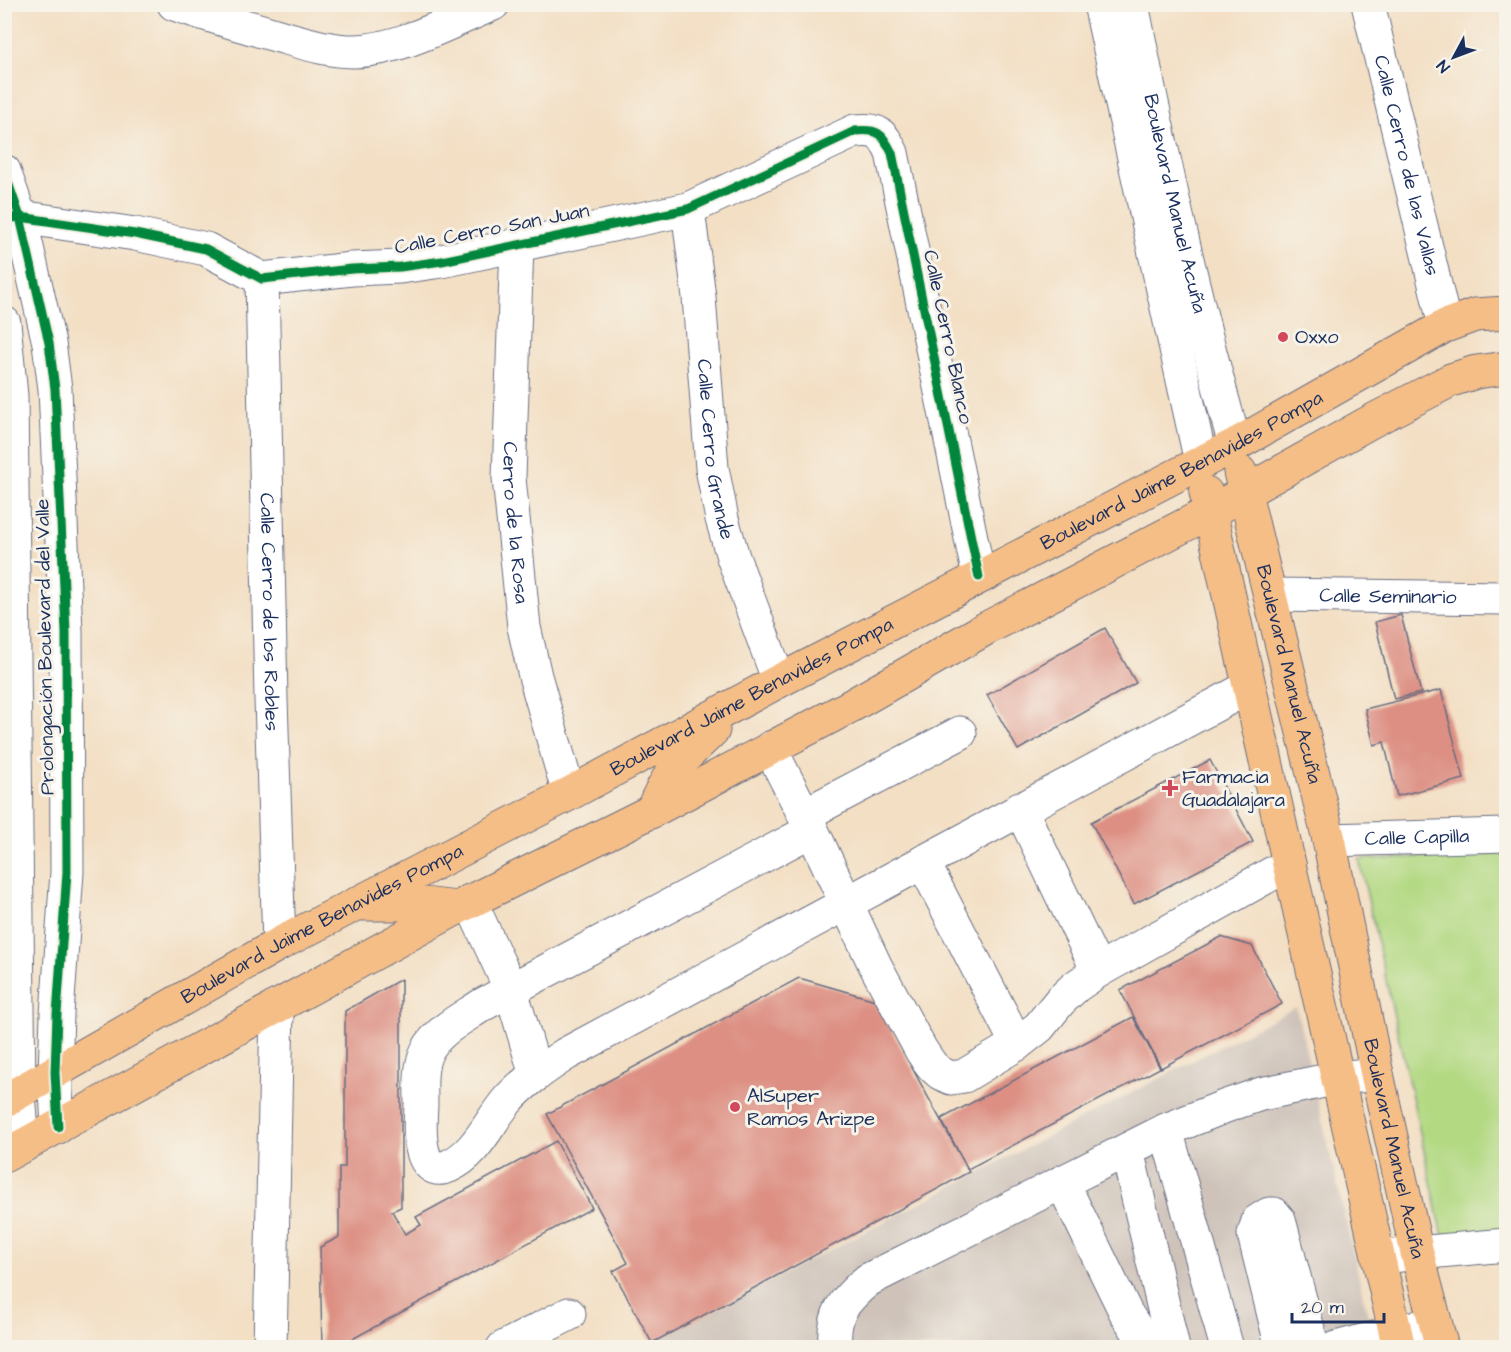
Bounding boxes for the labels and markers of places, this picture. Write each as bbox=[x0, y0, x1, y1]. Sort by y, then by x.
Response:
place label: Oxxo bbox=[1295, 323, 1338, 351]
marker: Oxxo bbox=[1276, 330, 1290, 344]
place label: Farmacia Guadalajara bbox=[1182, 763, 1285, 814]
marker: Farmacia Guadalajara bbox=[1163, 781, 1177, 795]
place label: AlSuper Ramos Arizpe bbox=[747, 1082, 875, 1133]
marker: AlSuper Ramos Arizpe bbox=[728, 1100, 742, 1114]

